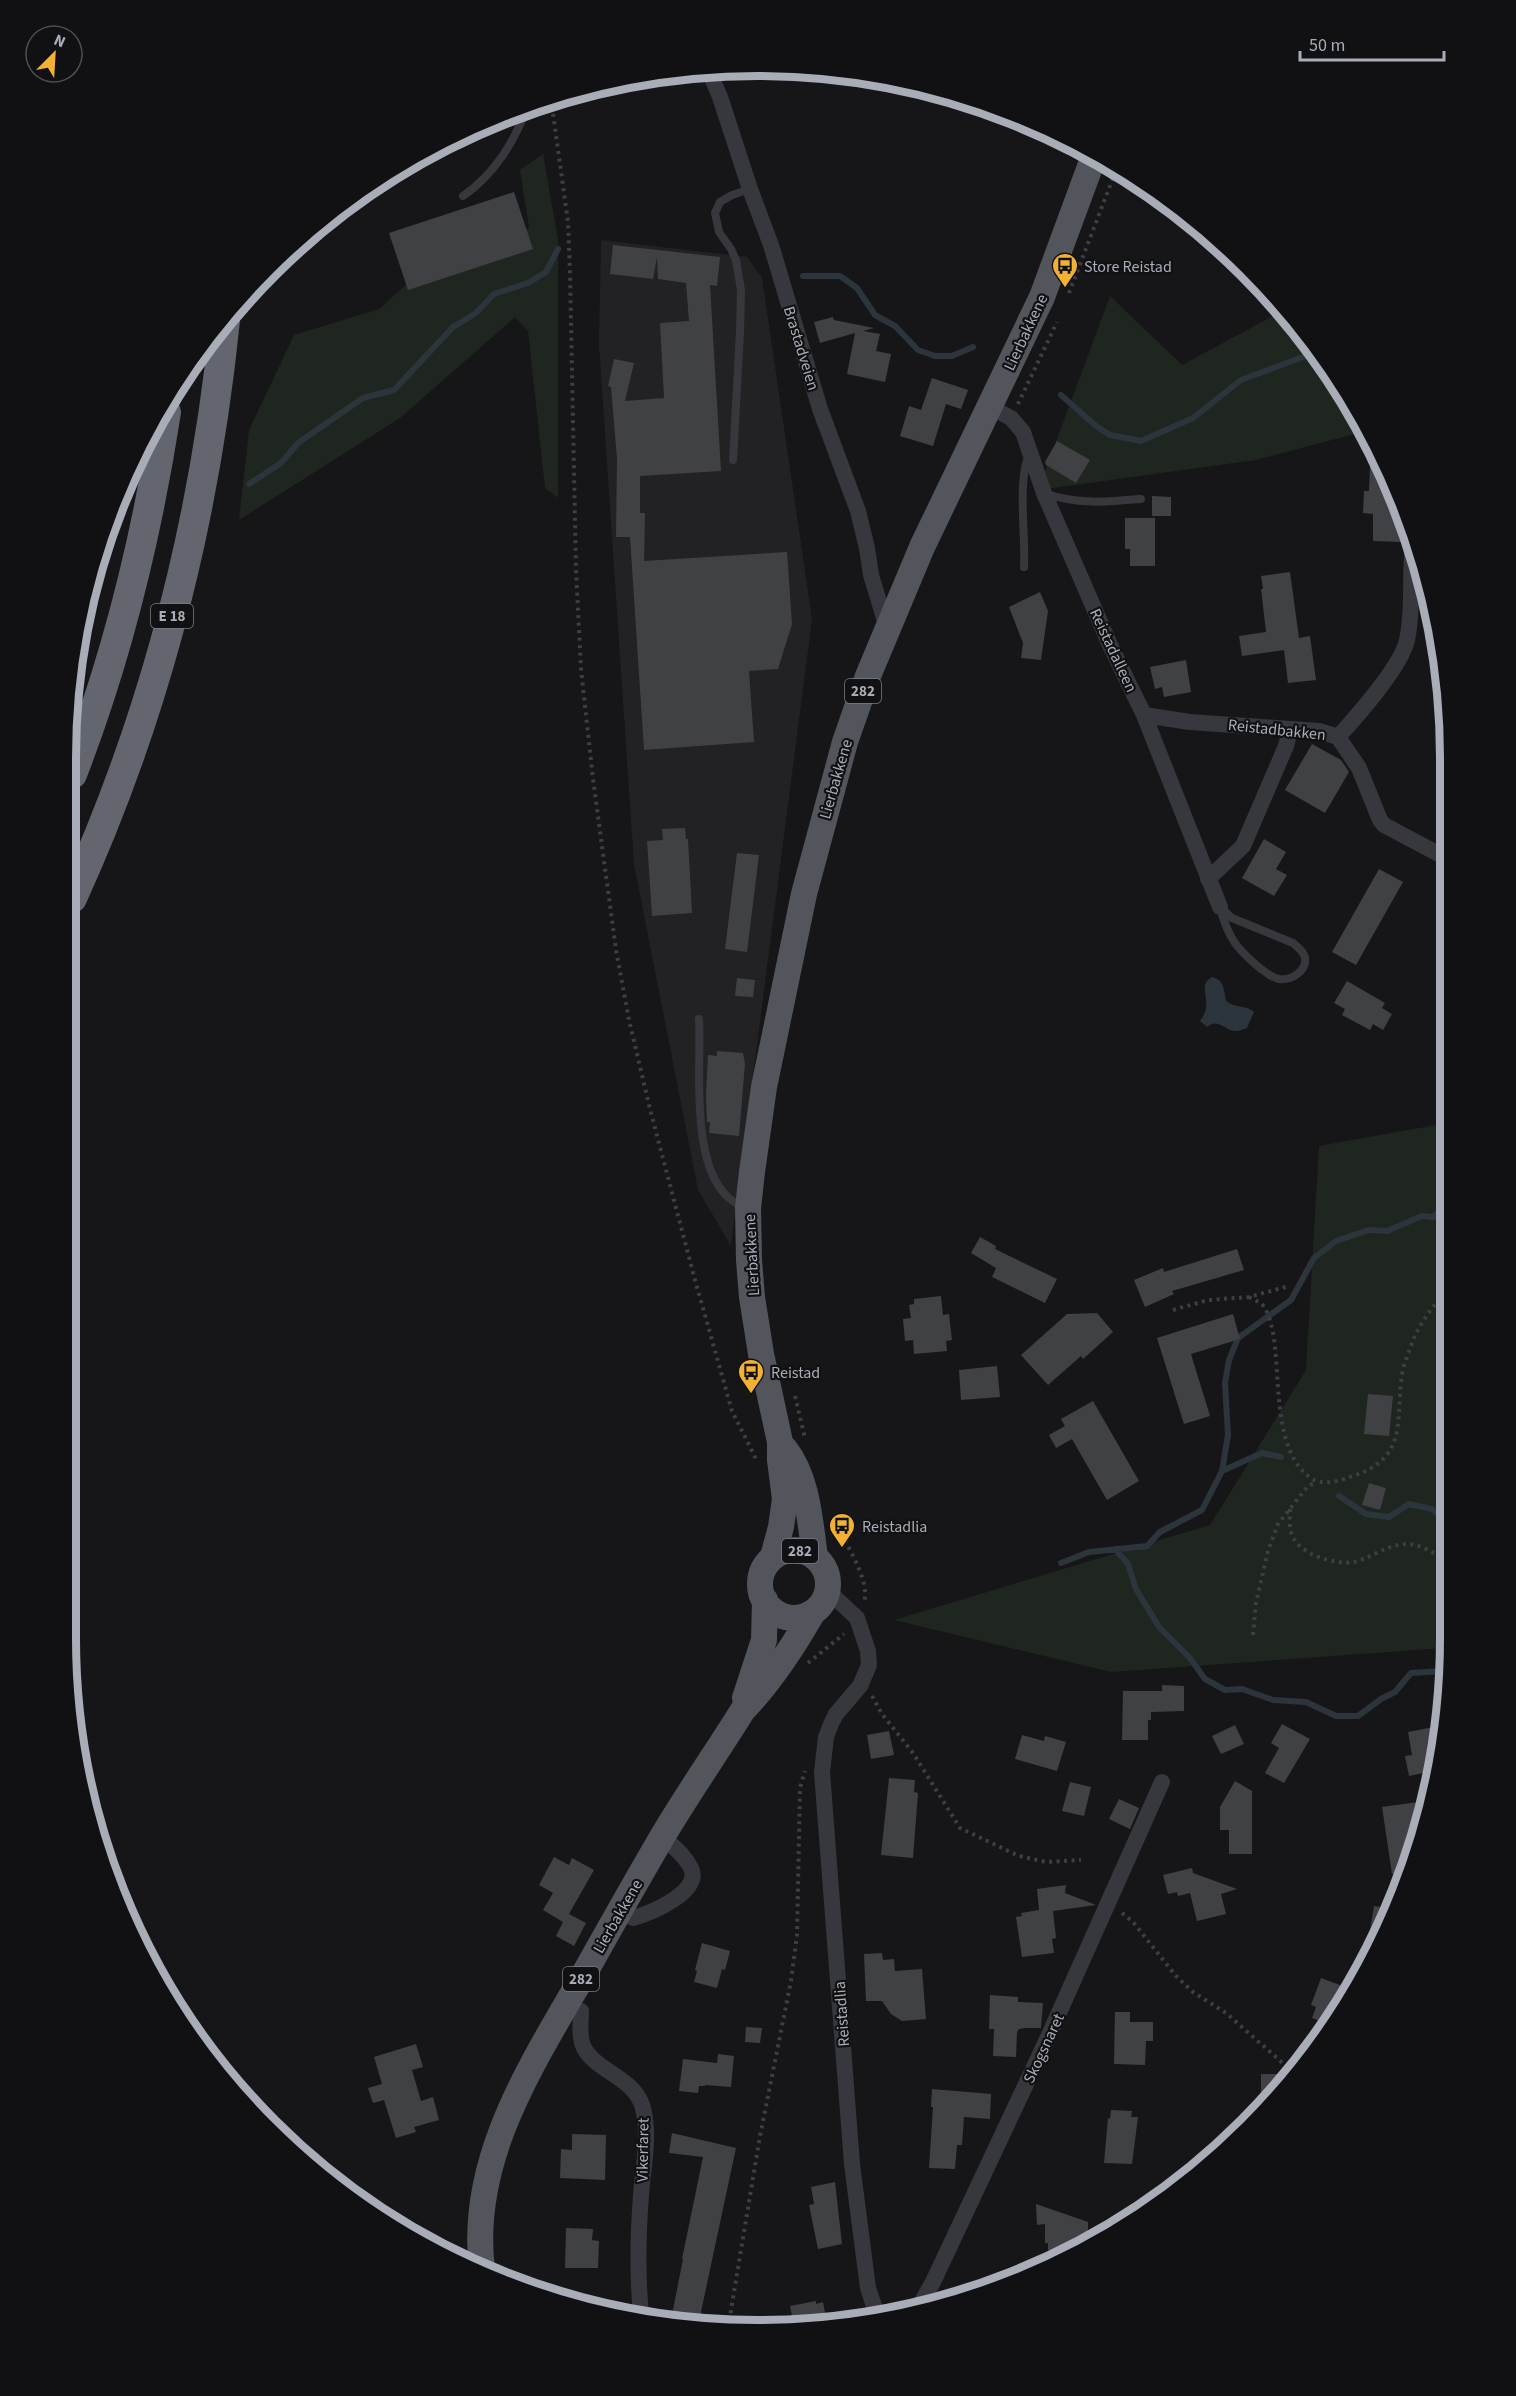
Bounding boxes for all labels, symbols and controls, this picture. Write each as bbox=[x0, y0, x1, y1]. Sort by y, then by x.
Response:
north arrow bbox=[24, 24, 84, 84]
scale bar bbox=[1300, 24, 1444, 62]
text: N bbox=[50, 29, 69, 53]
text: 50 m bbox=[1309, 33, 1345, 58]
bus stop icon: Store Reistad bbox=[1050, 251, 1080, 289]
place label: Store Reistad bbox=[1084, 256, 1172, 278]
street label: Lierbakkene bbox=[999, 291, 1053, 374]
street label: Brastadveien bbox=[778, 303, 824, 393]
road number: E 18 bbox=[151, 604, 193, 628]
street label: Reistadalleen bbox=[1084, 605, 1142, 696]
road number: 282 bbox=[845, 679, 881, 703]
street label: Reistadbakken bbox=[1227, 714, 1327, 746]
street label: Lierbakkene bbox=[814, 737, 858, 822]
street label: Lierbakkene bbox=[739, 1213, 765, 1297]
bus stop icon: Reistad bbox=[736, 1357, 766, 1395]
place label: Reistad bbox=[771, 1362, 820, 1384]
bus stop icon: Reistadlia bbox=[827, 1511, 857, 1549]
place label: Reistadlia bbox=[862, 1516, 927, 1538]
road number: 282 bbox=[782, 1539, 818, 1563]
street label: Lierbakkene bbox=[588, 1875, 648, 1958]
road number: 282 bbox=[563, 1967, 599, 1991]
street label: Reistadlia bbox=[829, 1981, 855, 2047]
street label: Skogsnaret bbox=[1018, 2009, 1070, 2087]
street label: Vikerfaret bbox=[631, 2117, 655, 2182]

